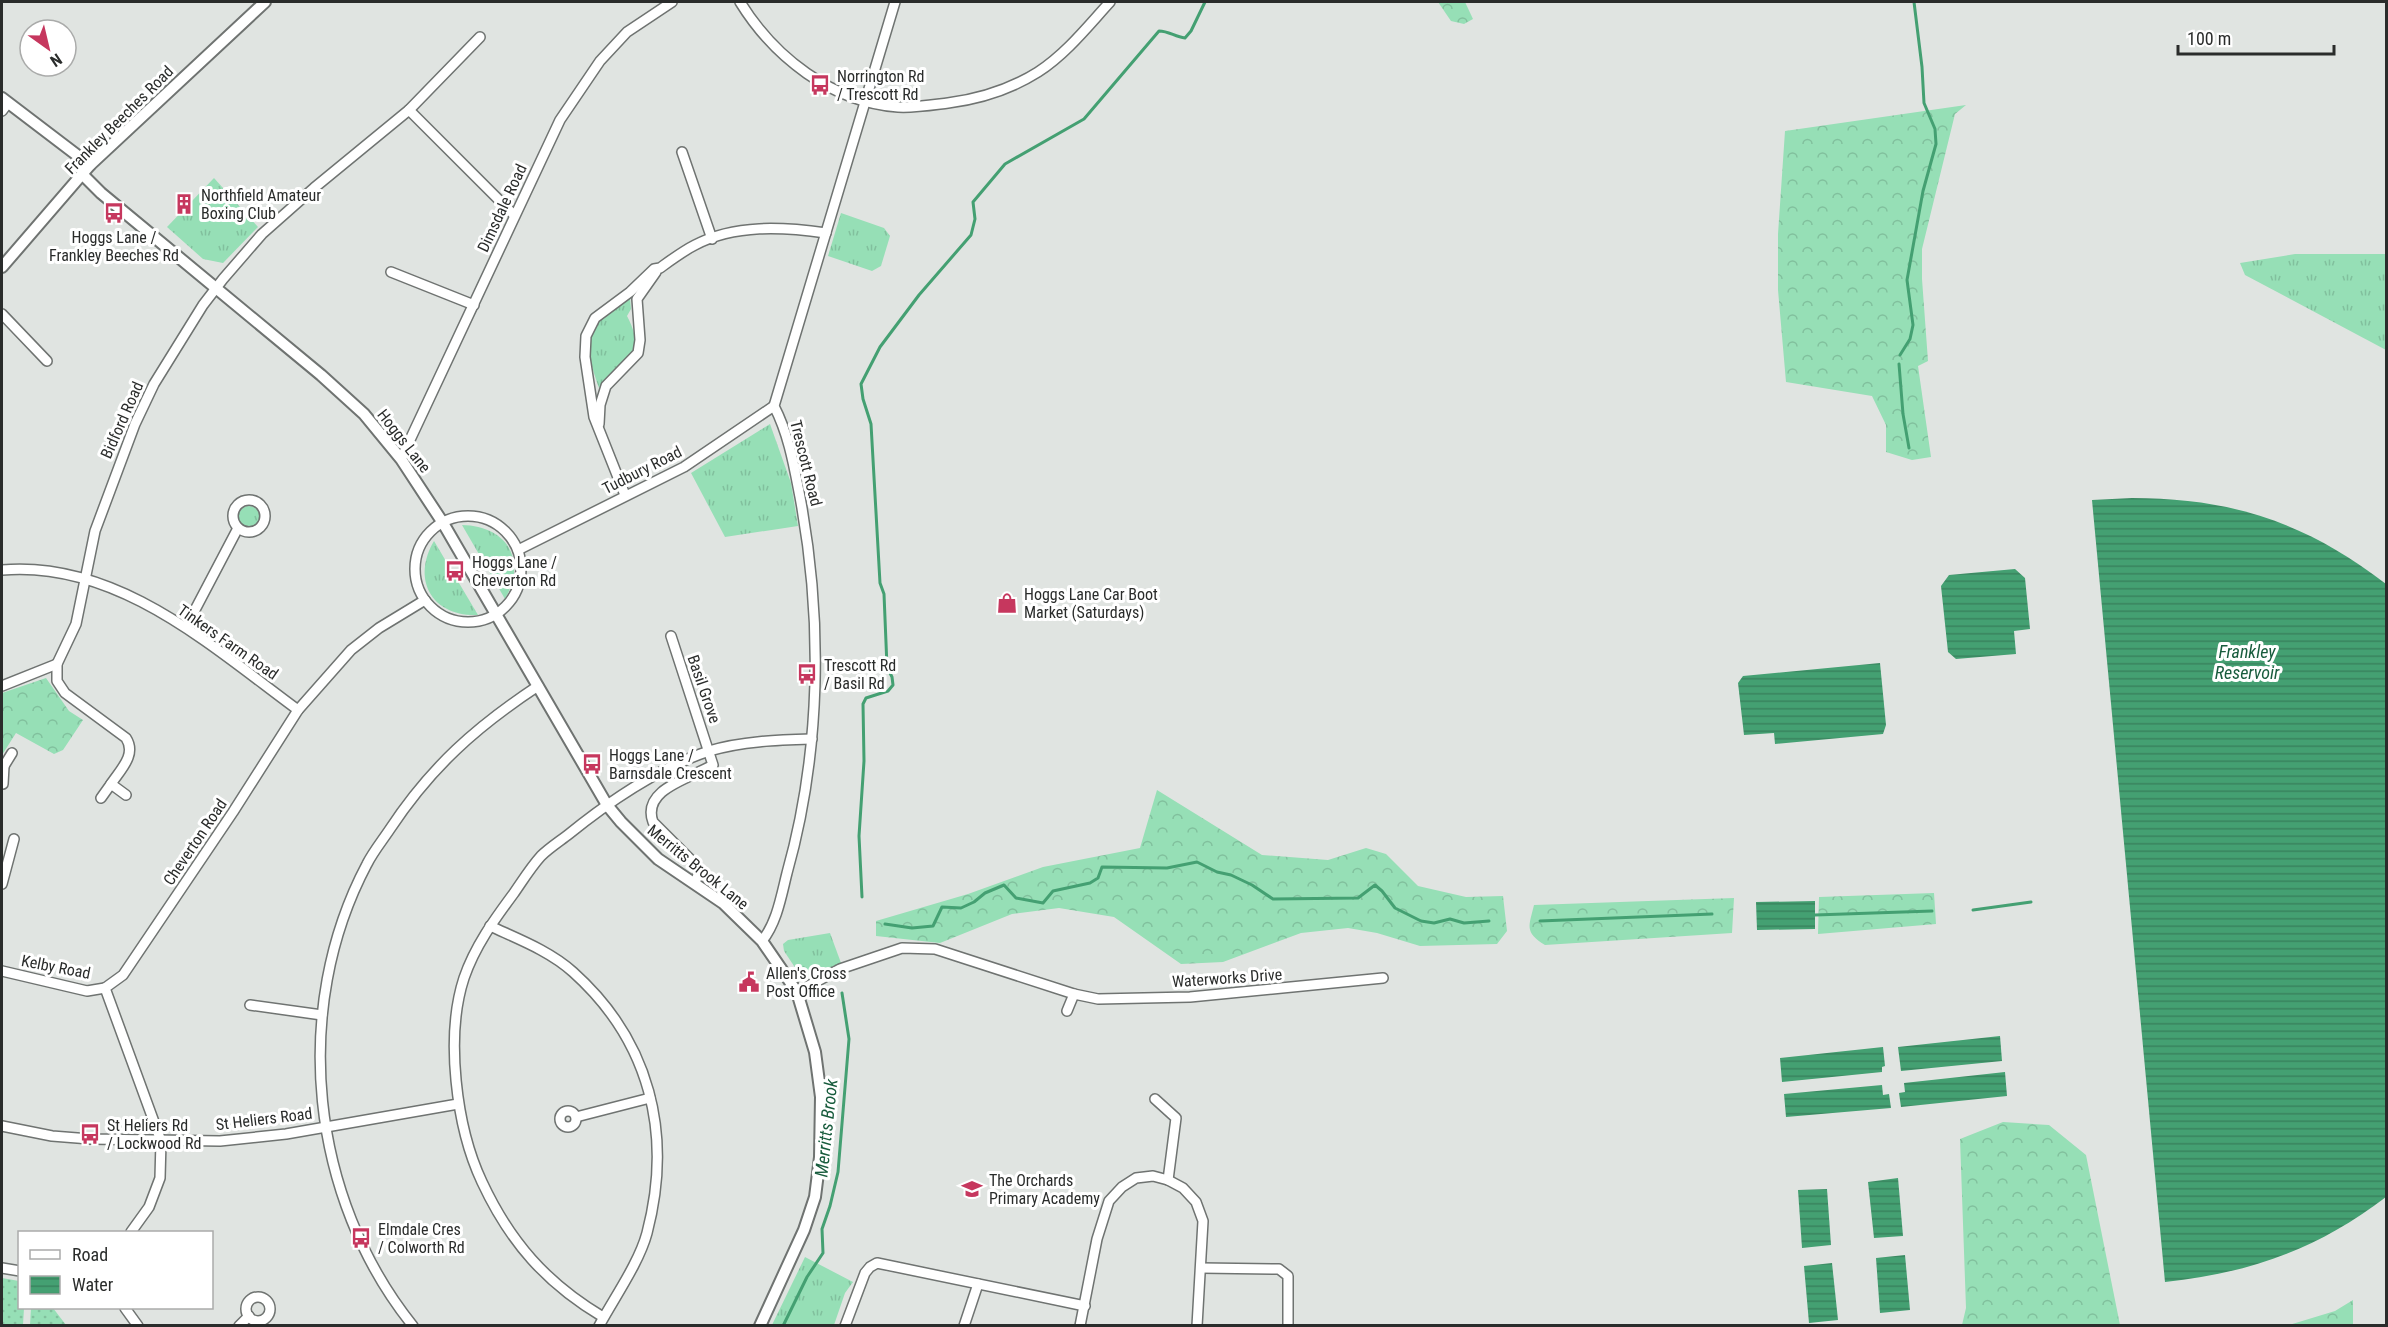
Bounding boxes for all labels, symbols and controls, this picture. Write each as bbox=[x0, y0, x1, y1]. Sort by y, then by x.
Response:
north arrow bbox=[18, 18, 78, 78]
scale bar bbox=[2178, 18, 2334, 56]
text: 100 m bbox=[2187, 28, 2231, 49]
text: N bbox=[47, 49, 65, 71]
street label: Frankley Beeches Road bbox=[61, 62, 177, 178]
place label: Norrington Rd / Trescott Rd bbox=[837, 67, 924, 104]
bus stop icon: Norrington Rd / Trescott Rd bbox=[808, 73, 832, 97]
street label: Dimsdale Road bbox=[473, 161, 531, 255]
place label: Northfield Amateur Boxing Club bbox=[201, 186, 321, 223]
building icon: Northfield Amateur Boxing Club bbox=[172, 192, 196, 216]
bus stop icon: Hoggs Lane / Frankley Beeches Rd bbox=[102, 201, 126, 225]
place label: Hoggs Lane / Frankley Beeches Rd bbox=[49, 228, 179, 265]
street label: Bidford Road bbox=[97, 379, 147, 461]
street label: Hoggs Lane bbox=[373, 406, 435, 476]
street label: Trescott Road bbox=[786, 418, 826, 508]
street label: Tudbury Road bbox=[599, 442, 685, 498]
place label: Hoggs Lane / Cheverton Rd bbox=[472, 553, 557, 590]
bus stop icon: Hoggs Lane / Cheverton Rd bbox=[443, 559, 467, 583]
place label: Hoggs Lane Car Boot Market (Saturdays) bbox=[1024, 585, 1158, 622]
shop icon: Hoggs Lane Car Boot Market (Saturdays) bbox=[995, 591, 1019, 615]
street label: Tinkers Farm Road bbox=[174, 600, 282, 684]
water label: Frankley Reservoir bbox=[2215, 641, 2280, 683]
street label: Basil Grove bbox=[683, 652, 725, 726]
place label: Trescott Rd / Basil Rd bbox=[824, 656, 896, 693]
bus stop icon: Trescott Rd / Basil Rd bbox=[795, 662, 819, 686]
place label: Hoggs Lane / Barnsdale Crescent bbox=[609, 746, 732, 783]
bus stop icon: Hoggs Lane / Barnsdale Crescent bbox=[580, 752, 604, 776]
street label: Cheverton Road bbox=[159, 795, 231, 889]
street label: Merritts Brook Lane bbox=[644, 820, 752, 914]
street label: Kelby Road bbox=[20, 951, 92, 983]
place label: Allen's Cross Post Office bbox=[766, 964, 847, 1001]
street label: Waterworks Drive bbox=[1171, 965, 1283, 991]
public building icon: Allen's Cross Post Office bbox=[737, 970, 761, 994]
water label: Merritts Brook bbox=[810, 1077, 842, 1178]
street label: St Heliers Road bbox=[215, 1104, 313, 1134]
place label: St Heliers Rd / Lockwood Rd bbox=[107, 1116, 201, 1153]
bus stop icon: St Heliers Rd / Lockwood Rd bbox=[78, 1122, 102, 1146]
place label: The Orchards Primary Academy bbox=[989, 1171, 1100, 1208]
school or university icon: The Orchards Primary Academy bbox=[960, 1177, 984, 1201]
place label: Elmdale Cres / Colworth Rd bbox=[378, 1220, 465, 1257]
bus stop icon: Elmdale Cres / Colworth Rd bbox=[349, 1226, 373, 1250]
legend bbox=[18, 1231, 213, 1309]
text: Road bbox=[72, 1244, 108, 1265]
text: Water bbox=[72, 1274, 114, 1295]

